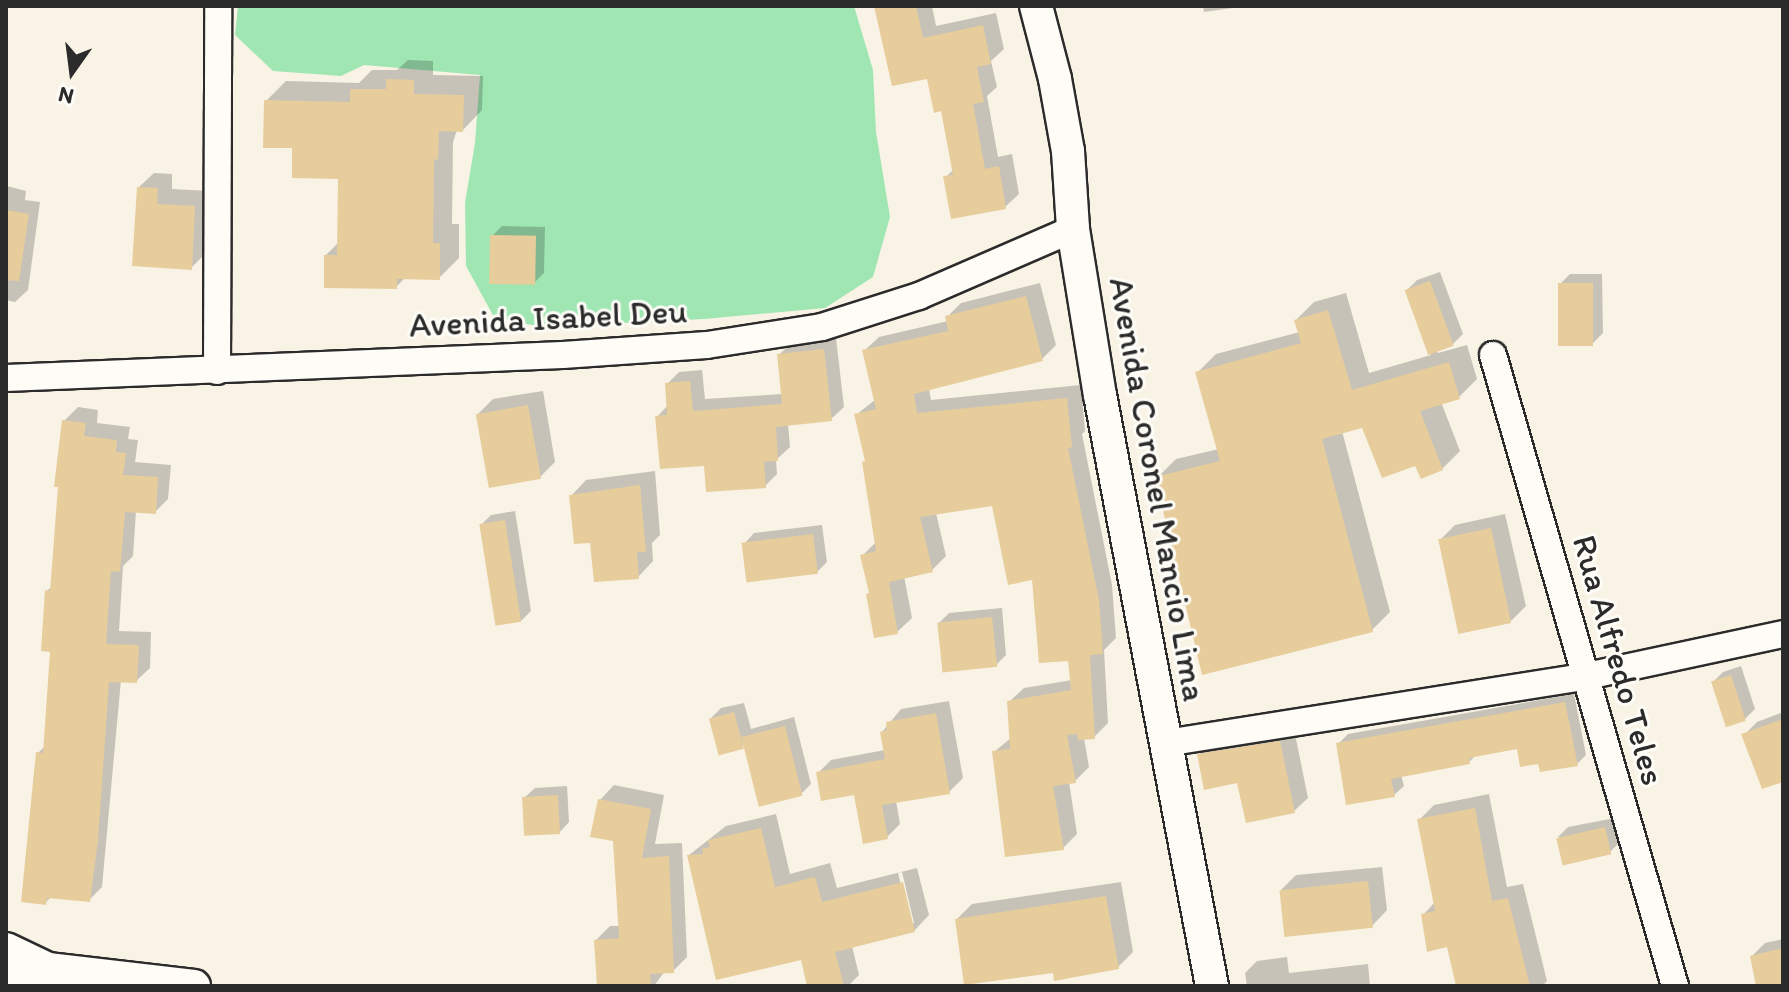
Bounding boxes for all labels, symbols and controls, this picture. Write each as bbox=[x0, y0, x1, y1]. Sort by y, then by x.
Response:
north arrow bbox=[32, 32, 112, 112]
text: N bbox=[56, 81, 77, 111]
street label: Avenida Coronel Mancio Lima bbox=[1101, 274, 1215, 704]
street label: Avenida Isabel Deu bbox=[408, 290, 688, 346]
street label: Rua Alfredo Teles bbox=[1564, 532, 1674, 788]

